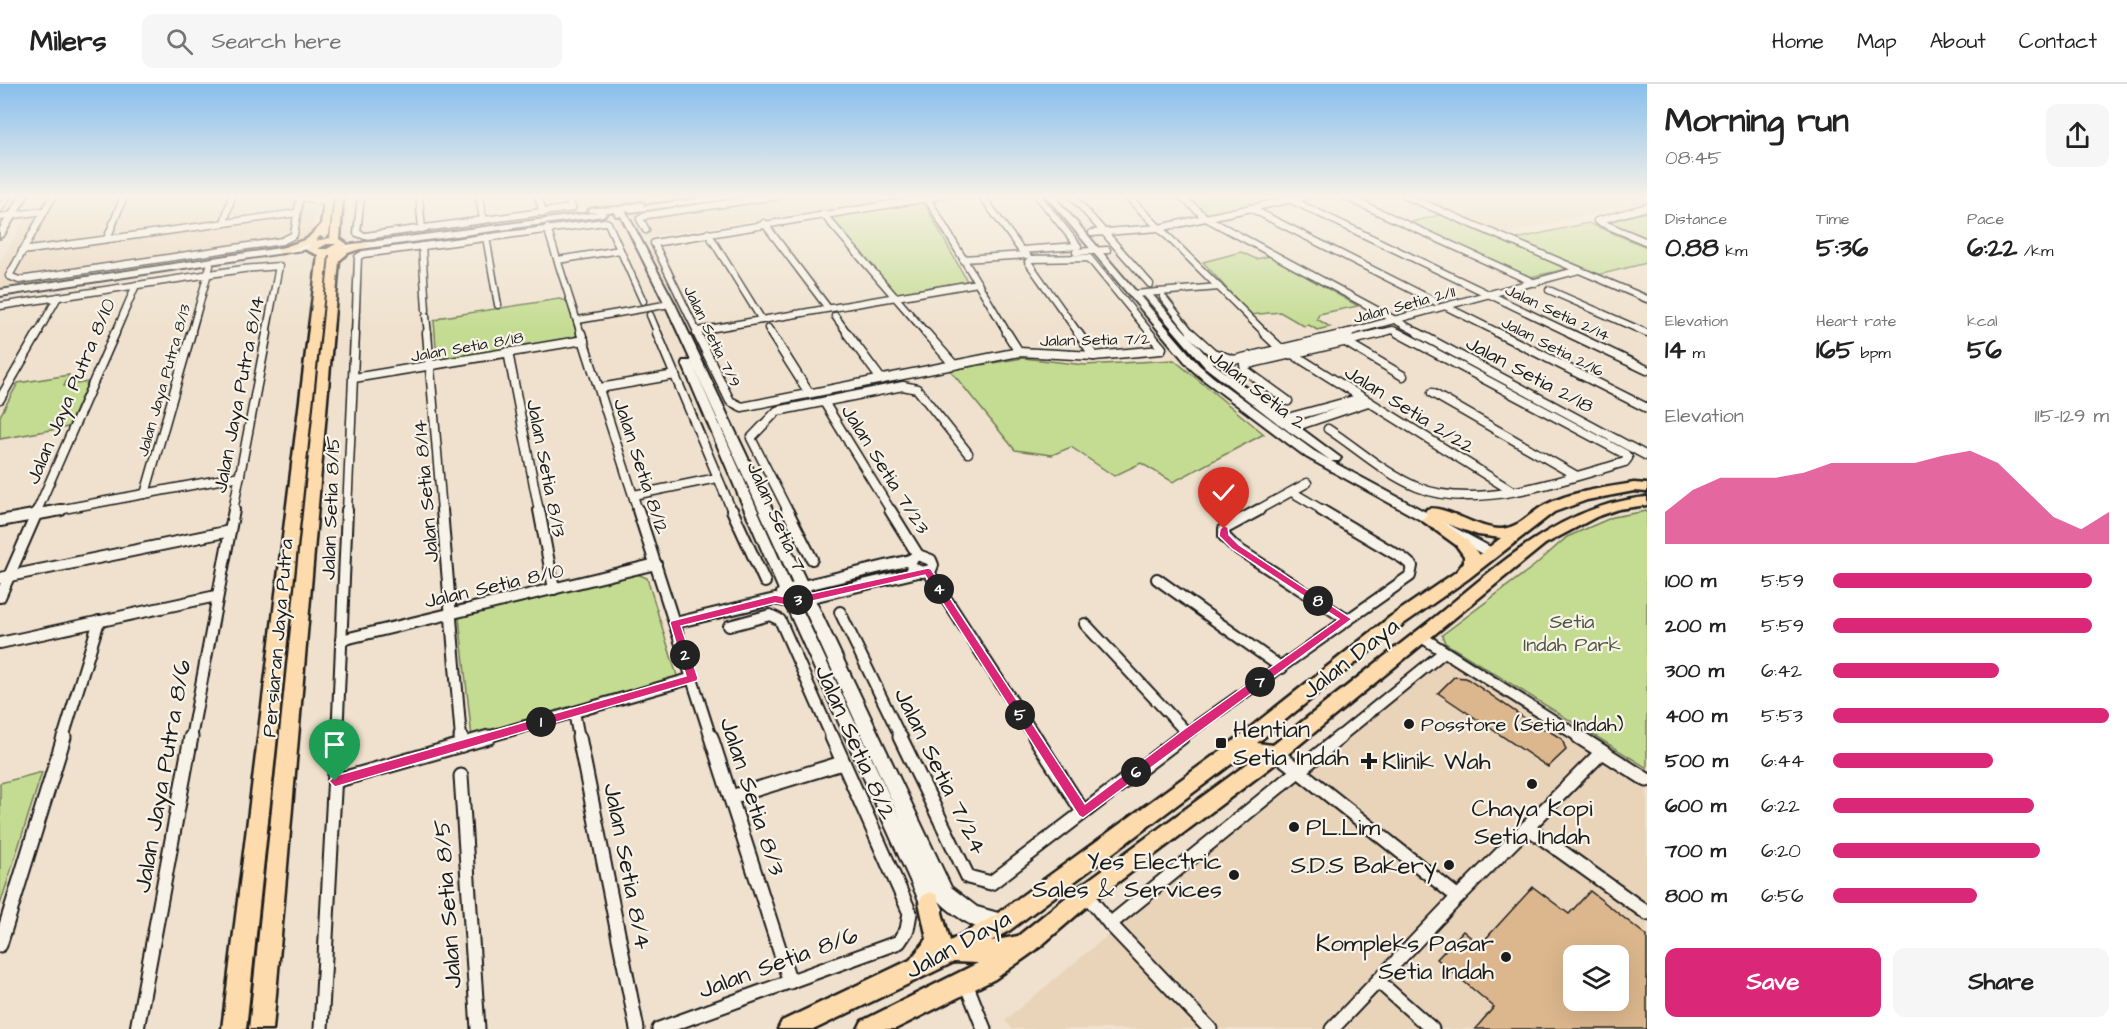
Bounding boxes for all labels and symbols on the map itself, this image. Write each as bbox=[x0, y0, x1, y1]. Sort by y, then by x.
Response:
street label: Jalan Setia 2/14 bbox=[1502, 279, 1614, 347]
street label: Jalan Setia 2/11 bbox=[1351, 281, 1458, 329]
street label: Jalan Setia 7/9 bbox=[678, 282, 746, 391]
street label: Jalan Jaya Putra 8/14 bbox=[206, 293, 273, 495]
street label: Jalan Jaya Putra 8/10 bbox=[19, 294, 124, 489]
street label: Jalan Jaya Putra 8/13 bbox=[132, 301, 197, 459]
street label: Jalan Setia 2/16 bbox=[1497, 312, 1608, 382]
street label: Jalan Setia 8/18 bbox=[409, 326, 525, 368]
street label: Jalan Setia 7/2 bbox=[1040, 328, 1150, 352]
street label: Jalan Setia 2/18 bbox=[1461, 329, 1598, 420]
street label: Jalan Setia 2 bbox=[1203, 343, 1312, 437]
street label: Jalan Setia 2/22 bbox=[1339, 359, 1480, 461]
street label: Jalan Setia 8/12 bbox=[606, 395, 676, 538]
street label: Jalan Setia 8/13 bbox=[519, 397, 573, 540]
street label: Jalan Setia 7/23 bbox=[834, 399, 936, 540]
street label: Jalan Setia 8/14 bbox=[406, 418, 446, 564]
street label: Jalan Setia 8/15 bbox=[314, 436, 348, 580]
street label: Jalan Setia 7 bbox=[739, 457, 813, 576]
pin bbox=[1198, 467, 1249, 529]
street label: Persiaran Jaya Putra bbox=[255, 538, 302, 739]
street label: Jalan Setia 8/10 bbox=[422, 556, 567, 616]
pin: 4 bbox=[924, 574, 954, 604]
pin: 3 bbox=[783, 585, 813, 615]
pin: 8 bbox=[1303, 586, 1333, 616]
park label: Setia Indah Park bbox=[1523, 608, 1621, 659]
street label: Jalan Daya bbox=[1295, 610, 1407, 709]
pin: 2 bbox=[670, 640, 700, 670]
street label: Jalan Jaya Putra 8/6 bbox=[126, 657, 201, 896]
street label: Jalan Setia 8/2 bbox=[806, 660, 905, 826]
pin: 7 bbox=[1245, 667, 1275, 697]
street label: Jalan Setia 7/24 bbox=[885, 682, 995, 861]
pin: 5 bbox=[1005, 700, 1035, 730]
pin: 1 bbox=[526, 707, 556, 737]
place label: Posstore (Setia Indah) bbox=[1421, 711, 1624, 739]
street label: Jalan Setia 8/3 bbox=[710, 713, 794, 880]
place label: Hentian Setia Indah bbox=[1233, 713, 1349, 775]
marker: Posstore (Setia Indah) bbox=[1402, 717, 1416, 731]
pin bbox=[309, 719, 360, 781]
marker: Hentian Setia Indah bbox=[1214, 736, 1228, 750]
place label: Klinik Wah bbox=[1382, 745, 1491, 779]
marker: Klinik Wah bbox=[1360, 752, 1378, 770]
pin: 6 bbox=[1121, 757, 1151, 787]
marker: Chaya Kopi Setia Indah bbox=[1525, 777, 1539, 791]
street label: Jalan Setia 8/4 bbox=[594, 780, 660, 952]
place label: Chaya Kopi Setia Indah bbox=[1471, 792, 1593, 854]
place label: PL.Lim bbox=[1306, 811, 1381, 845]
street label: Jalan Setia 8/5 bbox=[425, 818, 471, 990]
marker: PL.Lim bbox=[1287, 820, 1301, 834]
place label: Yes Electric Sales & Services bbox=[1032, 845, 1222, 907]
place label: S.D.S Bakery bbox=[1291, 849, 1437, 884]
marker: S.D.S Bakery bbox=[1442, 858, 1456, 872]
marker: Yes Electric Sales & Services bbox=[1227, 868, 1241, 882]
street label: Jalan Daya bbox=[900, 902, 1018, 989]
street label: Jalan Setia 8/6 bbox=[694, 918, 863, 1008]
place label: Kompleks Pasar Setia Indah bbox=[1316, 927, 1494, 989]
marker: Kompleks Pasar Setia Indah bbox=[1499, 950, 1513, 964]

